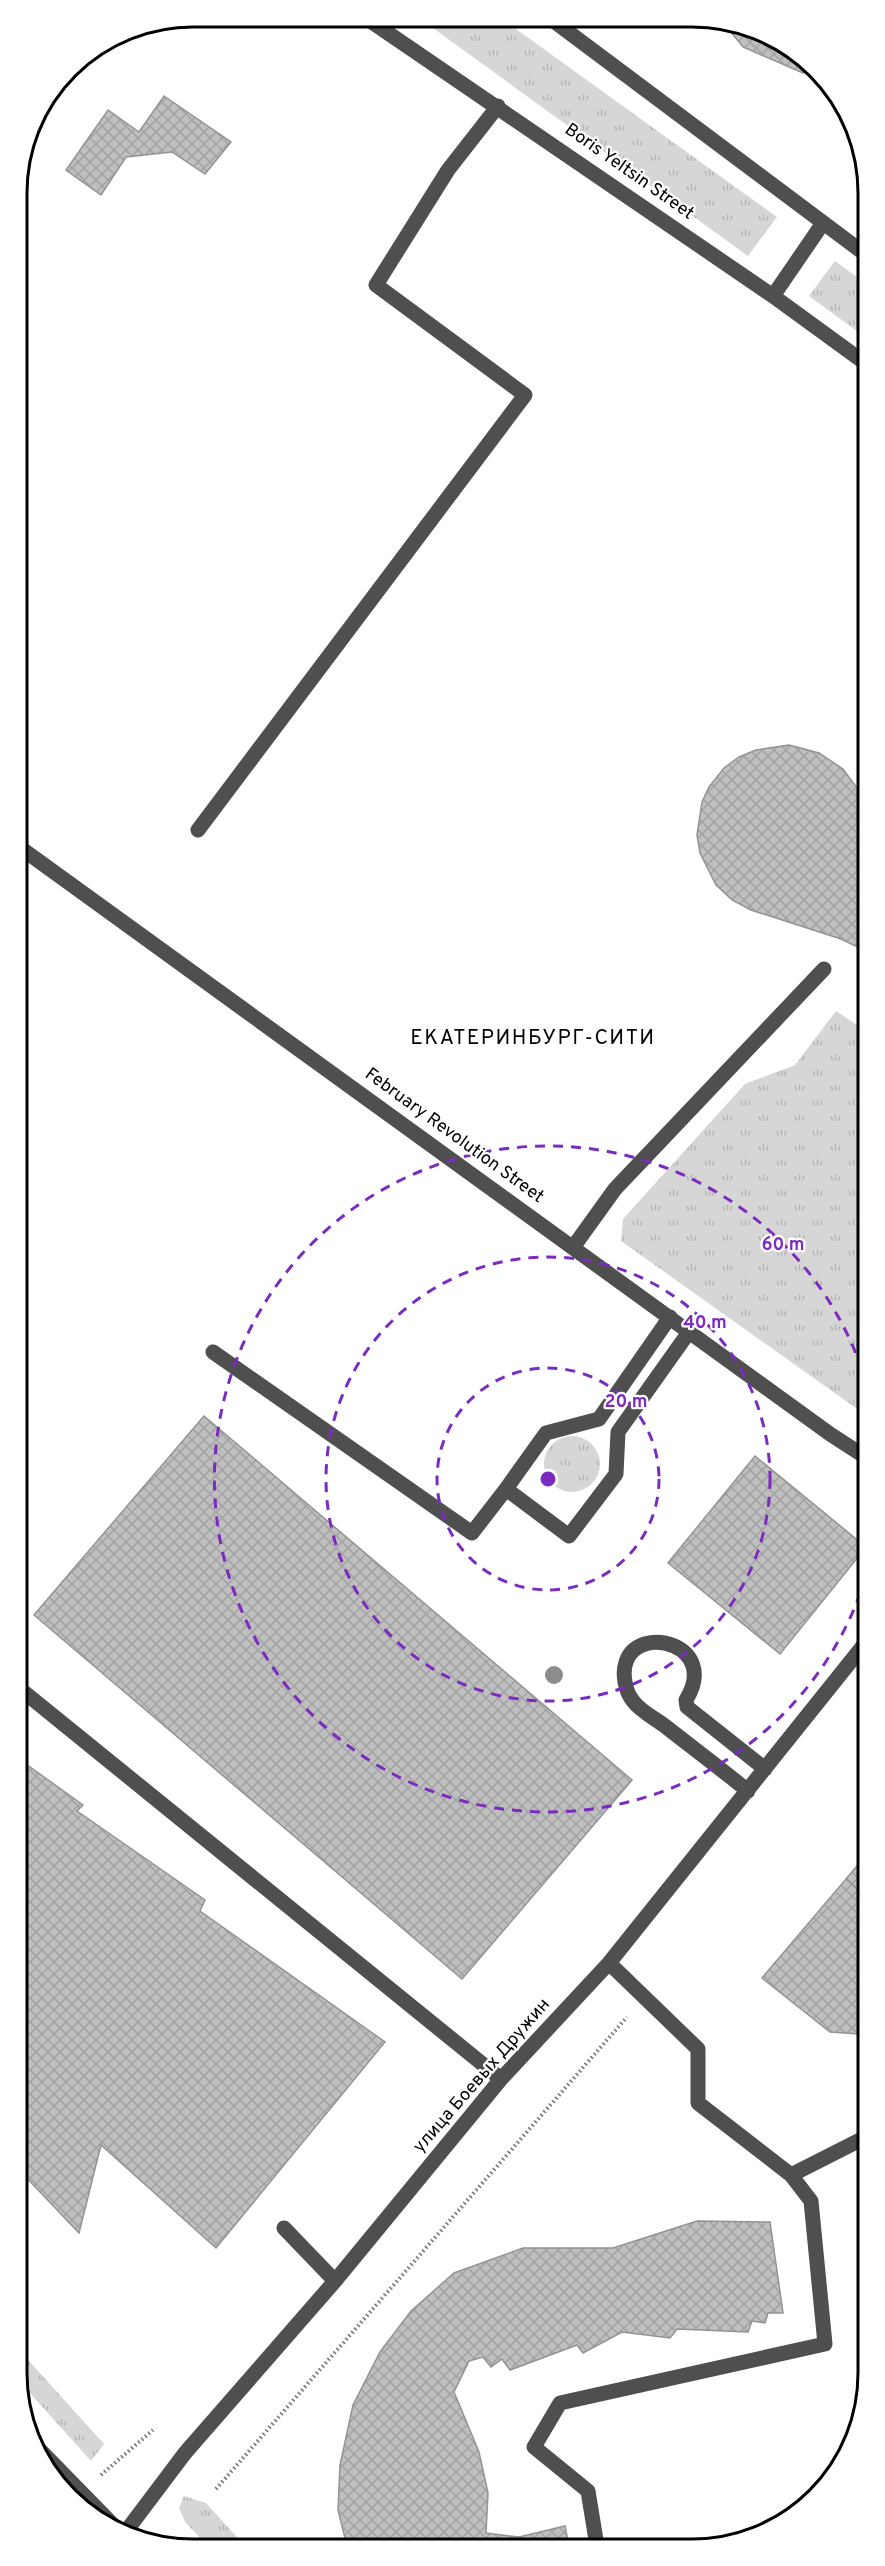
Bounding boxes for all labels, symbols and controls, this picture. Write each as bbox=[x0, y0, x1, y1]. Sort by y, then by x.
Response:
street label: Boris Yeltsin Street bbox=[560, 119, 698, 225]
district label: ЕКАТЕРИНБУРГ-СИТИ bbox=[410, 1025, 656, 1052]
street label: February Revolution Street bbox=[360, 1063, 548, 1209]
text: 60 m bbox=[761, 1234, 805, 1257]
text: 40 m bbox=[683, 1312, 727, 1335]
text: 20 m bbox=[604, 1391, 648, 1414]
centre of rings bbox=[538, 1469, 558, 1489]
street label: улица Боевых Дружин bbox=[408, 1994, 556, 2158]

